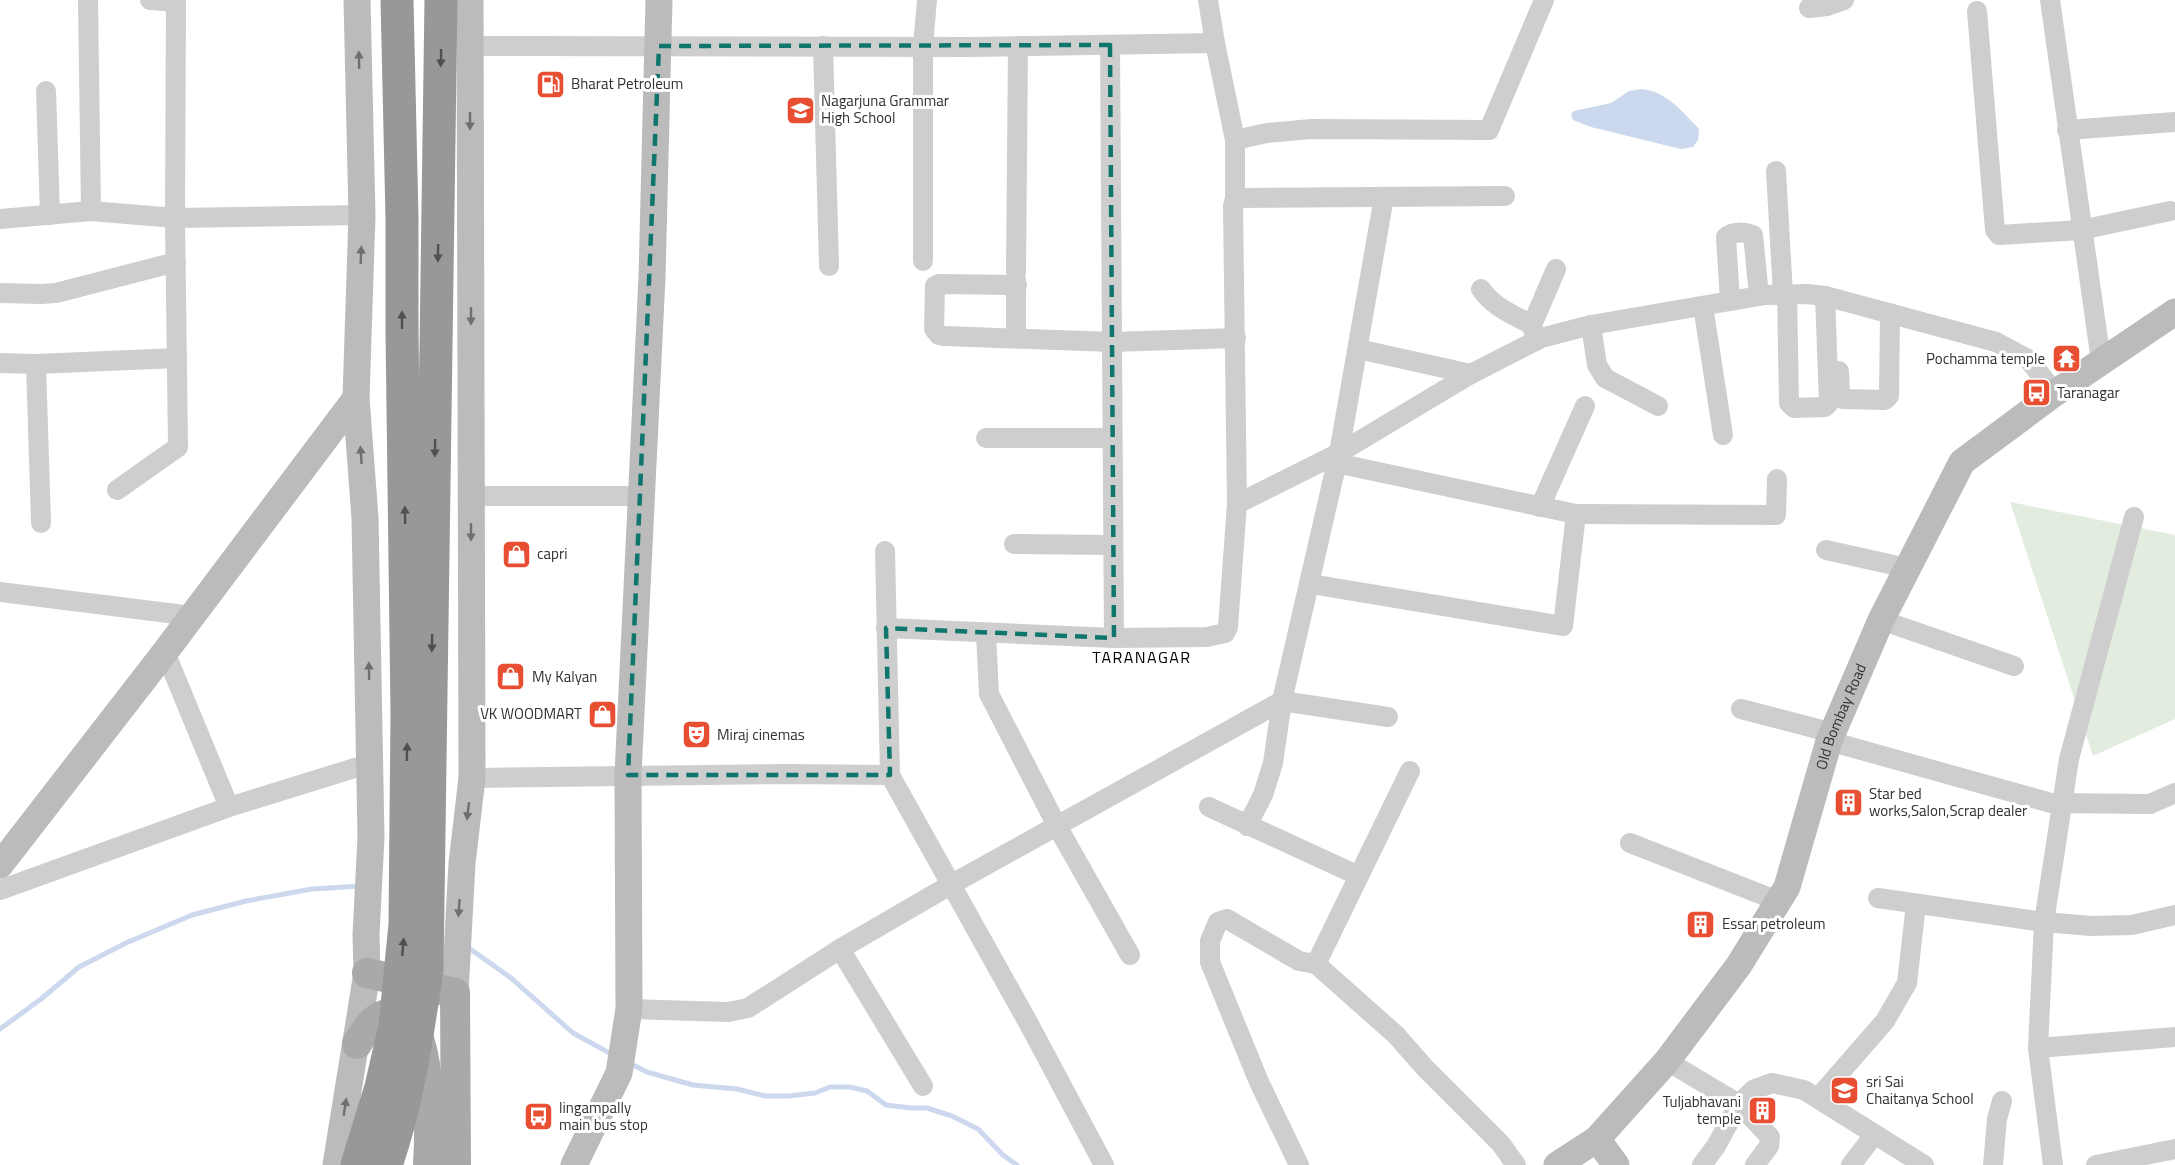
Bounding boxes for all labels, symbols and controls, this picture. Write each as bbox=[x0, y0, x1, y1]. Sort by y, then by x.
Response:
one-way arrow bbox=[436, 49, 445, 68]
one-way arrow bbox=[354, 51, 363, 70]
fuel station icon: Bharat Petroleum bbox=[534, 68, 566, 100]
place label: Bharat Petroleum bbox=[571, 72, 683, 95]
place label: Nagarjuna Grammar High School bbox=[821, 89, 949, 129]
school or university icon: Nagarjuna Grammar High School bbox=[784, 94, 816, 126]
one-way arrow bbox=[465, 112, 475, 131]
one-way arrow bbox=[433, 244, 442, 263]
one-way arrow bbox=[356, 246, 366, 265]
one-way arrow bbox=[466, 307, 476, 326]
one-way arrow bbox=[397, 310, 407, 329]
temple icon: Pochamma temple bbox=[2050, 343, 2082, 375]
place label: Pochamma temple bbox=[1926, 347, 2045, 370]
bus stop icon: Taranagar bbox=[2020, 377, 2052, 409]
place label: Taranagar bbox=[2057, 381, 2120, 404]
one-way arrow bbox=[430, 439, 439, 458]
one-way arrow bbox=[356, 445, 366, 464]
one-way arrow bbox=[400, 505, 410, 524]
one-way arrow bbox=[466, 523, 476, 542]
shop icon: capri bbox=[500, 538, 532, 570]
place label: capri bbox=[537, 542, 567, 565]
one-way arrow bbox=[428, 634, 437, 653]
district label: TARANAGAR bbox=[1092, 645, 1192, 669]
street label: Old Bombay Road bbox=[1809, 660, 1872, 772]
one-way arrow bbox=[364, 661, 373, 680]
shop icon: My Kalyan bbox=[495, 661, 527, 693]
place label: My Kalyan bbox=[532, 665, 597, 688]
shop icon: VK WOODMART bbox=[587, 698, 619, 730]
place label: VK WOODMART bbox=[480, 702, 582, 725]
theatre icon: Miraj cinemas bbox=[680, 719, 712, 751]
place label: Miraj cinemas bbox=[717, 723, 805, 746]
one-way arrow bbox=[402, 742, 412, 761]
place label: Star bed works,Salon,Scrap dealer bbox=[1869, 782, 2027, 822]
building icon: Star bed works,Salon,Scrap dealer bbox=[1832, 787, 1864, 819]
one-way arrow bbox=[464, 802, 473, 821]
one-way arrow bbox=[455, 898, 464, 917]
building icon: Essar petroleum bbox=[1685, 908, 1717, 940]
place label: Essar petroleum bbox=[1722, 912, 1825, 935]
one-way arrow bbox=[398, 937, 408, 956]
place label: sri Sai Chaitanya School bbox=[1866, 1070, 1974, 1110]
school or university icon: sri Sai Chaitanya School bbox=[1829, 1075, 1861, 1107]
place label: Tuljabhavani temple bbox=[1663, 1090, 1741, 1130]
building icon: Tuljabhavani temple bbox=[1746, 1095, 1778, 1127]
place label: lingampally main bus stop bbox=[559, 1096, 648, 1136]
one-way arrow bbox=[341, 1098, 350, 1117]
bus stop icon: lingampally main bus stop bbox=[522, 1101, 554, 1133]

